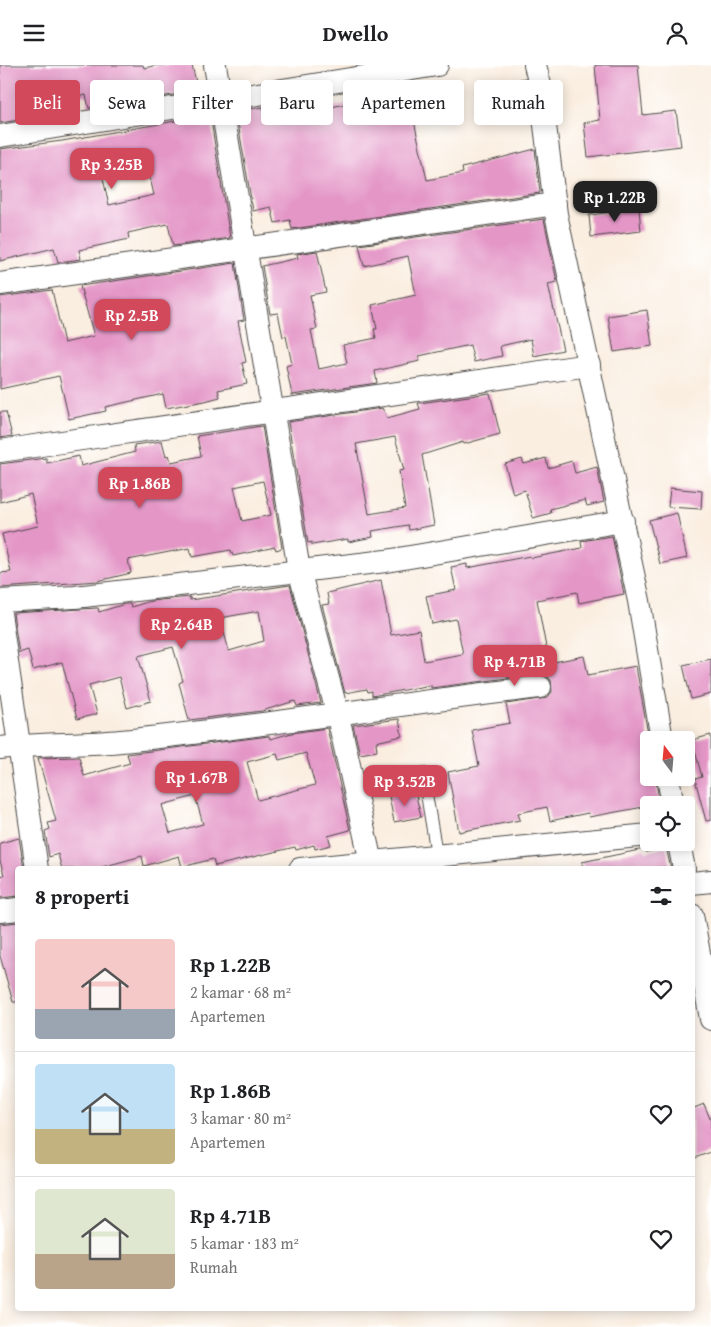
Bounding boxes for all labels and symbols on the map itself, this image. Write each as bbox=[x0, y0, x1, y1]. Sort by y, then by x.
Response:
pin: Rp 3.25B bbox=[60, 147, 164, 190]
pin: Rp 1.22B bbox=[563, 181, 667, 223]
pin: Rp 2.5B bbox=[86, 299, 178, 341]
pin: Rp 1.86B bbox=[88, 467, 192, 509]
pin: Rp 2.64B bbox=[130, 607, 234, 650]
pin: Rp 4.71B bbox=[463, 645, 567, 687]
north arrow bbox=[640, 731, 695, 786]
pin: Rp 1.67B bbox=[145, 761, 249, 803]
pin: Rp 3.52B bbox=[353, 765, 457, 807]

